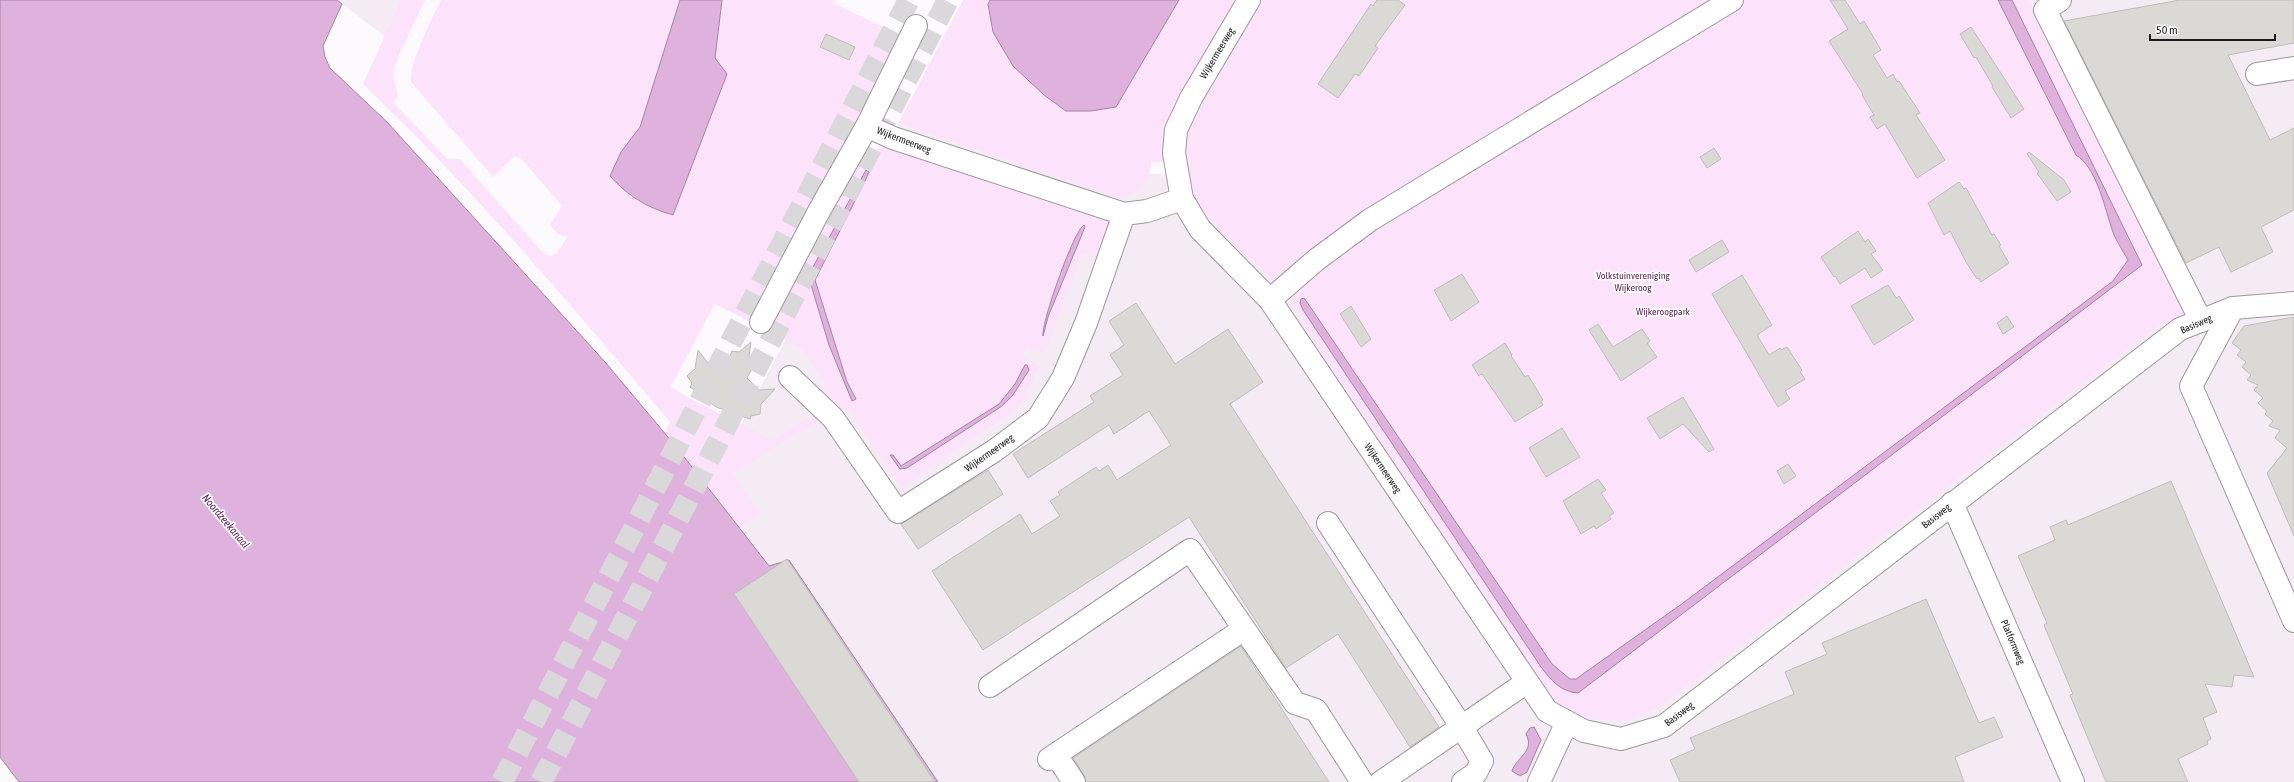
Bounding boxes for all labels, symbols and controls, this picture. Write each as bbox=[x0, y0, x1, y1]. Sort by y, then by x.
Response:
scale bar bbox=[2150, 16, 2275, 42]
text: 50 m bbox=[2156, 23, 2178, 37]
street label: Wijkermeerweg bbox=[1197, 25, 1237, 80]
street label: Wijkermeerweg bbox=[875, 125, 933, 156]
park label: Volkstuinvereniging Wijkeroog bbox=[1596, 270, 1671, 293]
park label: Wijkeroogpark bbox=[1636, 306, 1691, 317]
street label: Basisweg bbox=[2178, 312, 2214, 336]
street label: Wijkermeerweg bbox=[962, 432, 1016, 474]
street label: Wijkermeerweg bbox=[1362, 441, 1404, 495]
water label: Noordzeekanaal bbox=[200, 492, 252, 551]
street label: Basisweg bbox=[1919, 501, 1953, 531]
street label: Platformweg bbox=[1999, 618, 2028, 667]
street label: Basisweg bbox=[1662, 699, 1696, 728]

